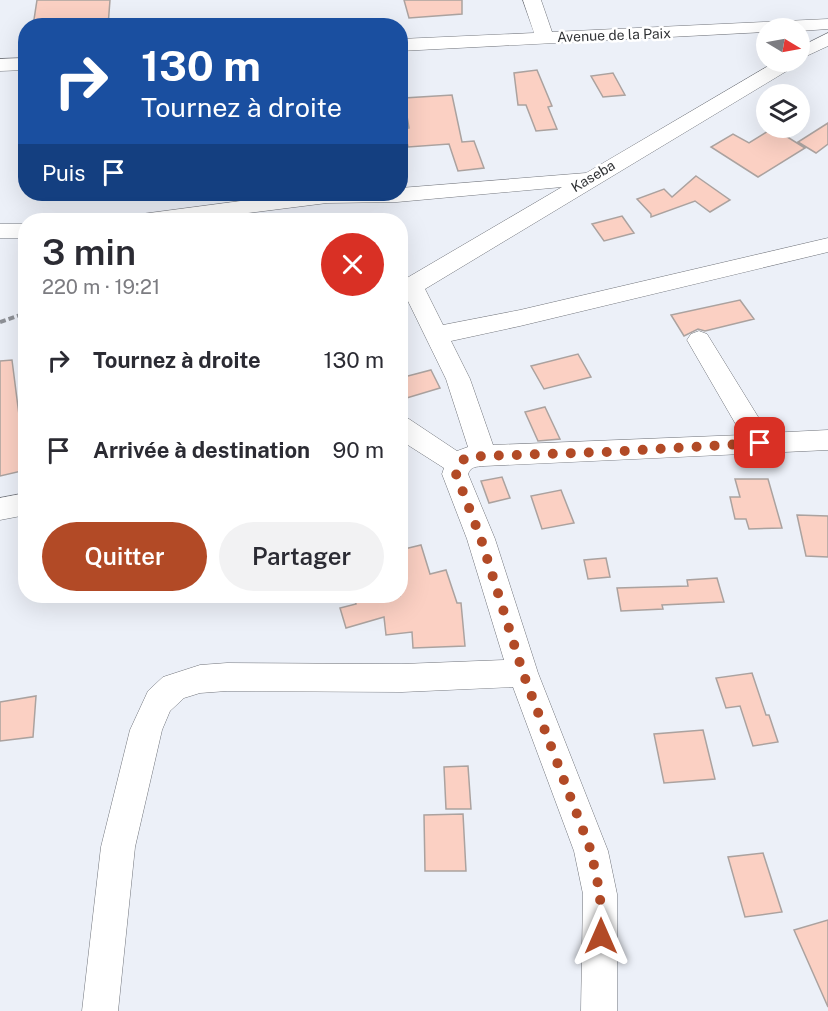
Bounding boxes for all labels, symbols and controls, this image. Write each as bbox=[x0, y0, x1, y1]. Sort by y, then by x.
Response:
north arrow bbox=[756, 18, 810, 72]
map controls bbox=[756, 18, 810, 138]
street label: Avenue de la Paix bbox=[557, 25, 671, 45]
text: 130 m bbox=[141, 41, 261, 90]
icon: right bbox=[42, 42, 120, 120]
button: layers bbox=[756, 84, 810, 138]
text: Tournez à droite bbox=[141, 91, 342, 123]
icon: arrive bbox=[97, 156, 130, 189]
street label: Kaseba bbox=[568, 157, 618, 195]
text: Puis bbox=[42, 160, 85, 186]
text: 3 min bbox=[42, 231, 136, 273]
button: close bbox=[321, 233, 384, 296]
text: 220 m · 19:21 bbox=[42, 275, 160, 299]
icon: right bbox=[42, 344, 75, 377]
text: Tournez à droite bbox=[93, 347, 261, 373]
text: 130 m bbox=[323, 347, 384, 373]
pin bbox=[734, 417, 785, 468]
icon: arrive bbox=[743, 426, 776, 459]
icon: arrive bbox=[42, 434, 75, 467]
text: Arrivée à destination bbox=[93, 437, 310, 463]
text: 90 m bbox=[333, 437, 384, 463]
button: Quitter bbox=[42, 522, 207, 591]
button: Partager bbox=[219, 522, 384, 591]
position arrow bbox=[569, 904, 633, 968]

